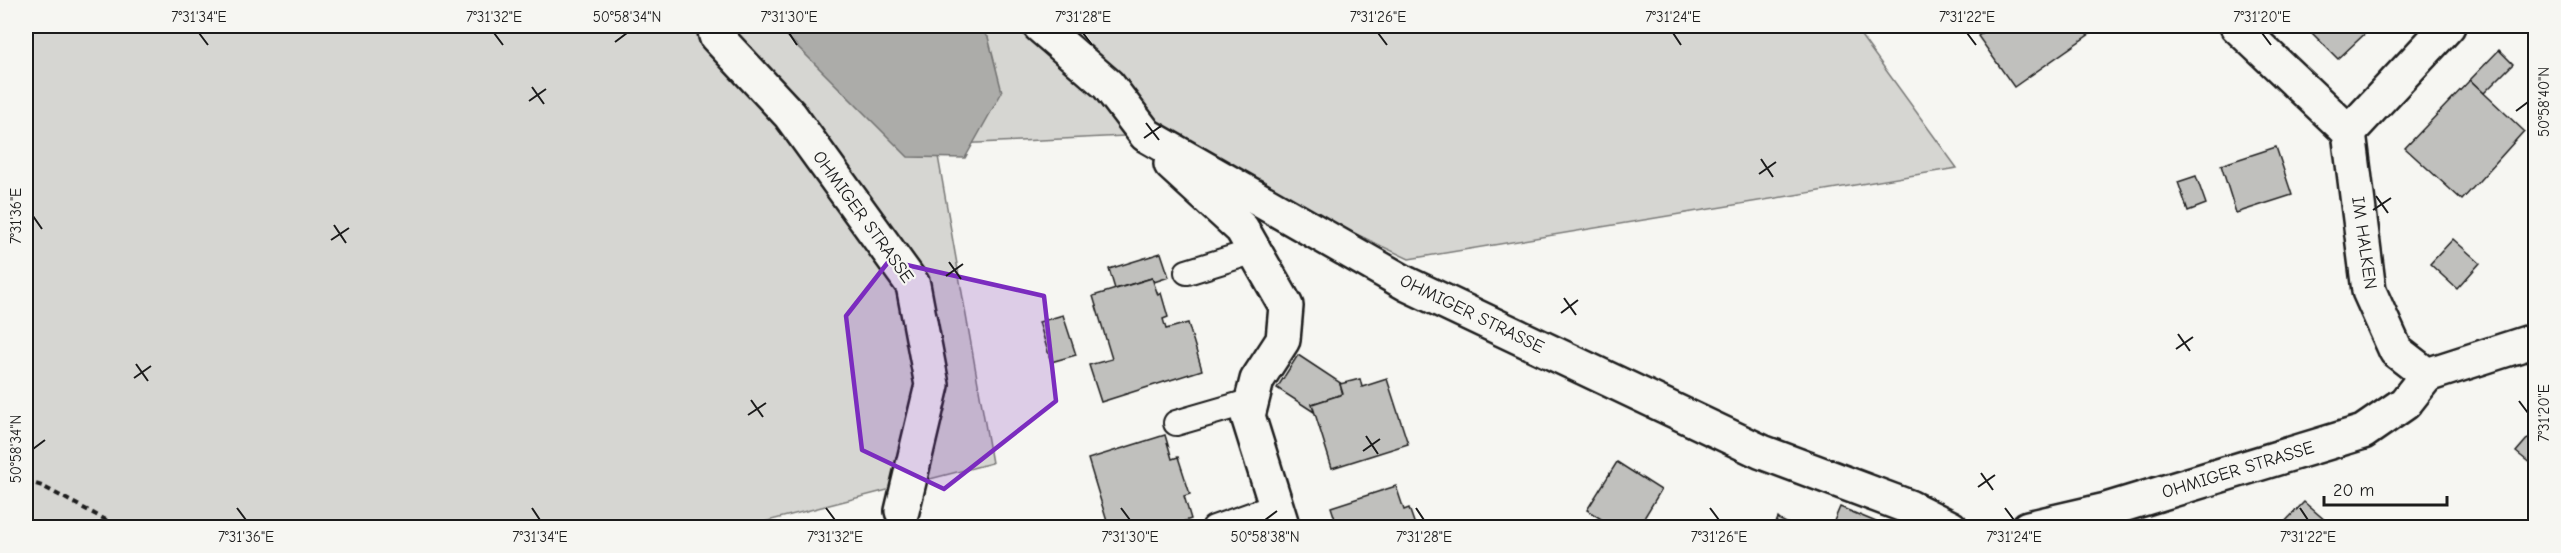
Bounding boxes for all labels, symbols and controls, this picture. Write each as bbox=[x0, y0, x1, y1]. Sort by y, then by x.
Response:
text: 7°31'34"E bbox=[171, 8, 227, 26]
text: 7°31'32"E bbox=[466, 8, 522, 26]
text: 50°58'34"N bbox=[593, 8, 661, 26]
text: 7°31'30"E bbox=[760, 8, 818, 26]
text: 7°31'28"E bbox=[1055, 8, 1111, 26]
text: 7°31'26"E bbox=[1350, 8, 1406, 26]
text: 7°31'24"E bbox=[1645, 8, 1701, 26]
text: 7°31'22"E bbox=[1939, 8, 1995, 26]
text: 7°31'20"E bbox=[2233, 8, 2291, 26]
text: 50°58'40"N bbox=[2535, 67, 2553, 137]
street label: OHMIGER STRASSE bbox=[808, 147, 918, 287]
text: 7°31'36"E bbox=[7, 188, 25, 244]
street label: IM HALKEN bbox=[2347, 195, 2381, 291]
street label: OHMIGER STRASSE bbox=[1396, 270, 1548, 358]
text: 7°31'20"E bbox=[2535, 384, 2553, 442]
text: 50°58'34"N bbox=[7, 415, 25, 483]
street label: OHMIGER STRASSE bbox=[2159, 437, 2317, 503]
scale bar bbox=[2324, 469, 2447, 507]
text: 20 m bbox=[2333, 480, 2374, 501]
text: 7°31'36"E bbox=[218, 528, 274, 546]
text: 7°31'34"E bbox=[512, 528, 568, 546]
text: 7°31'32"E bbox=[807, 528, 863, 546]
text: 7°31'30"E bbox=[1101, 528, 1159, 546]
text: 50°58'38"N bbox=[1230, 528, 1300, 546]
text: 7°31'28"E bbox=[1396, 528, 1452, 546]
text: 7°31'26"E bbox=[1691, 528, 1747, 546]
text: 7°31'24"E bbox=[1986, 528, 2042, 546]
text: 7°31'22"E bbox=[2280, 528, 2336, 546]

